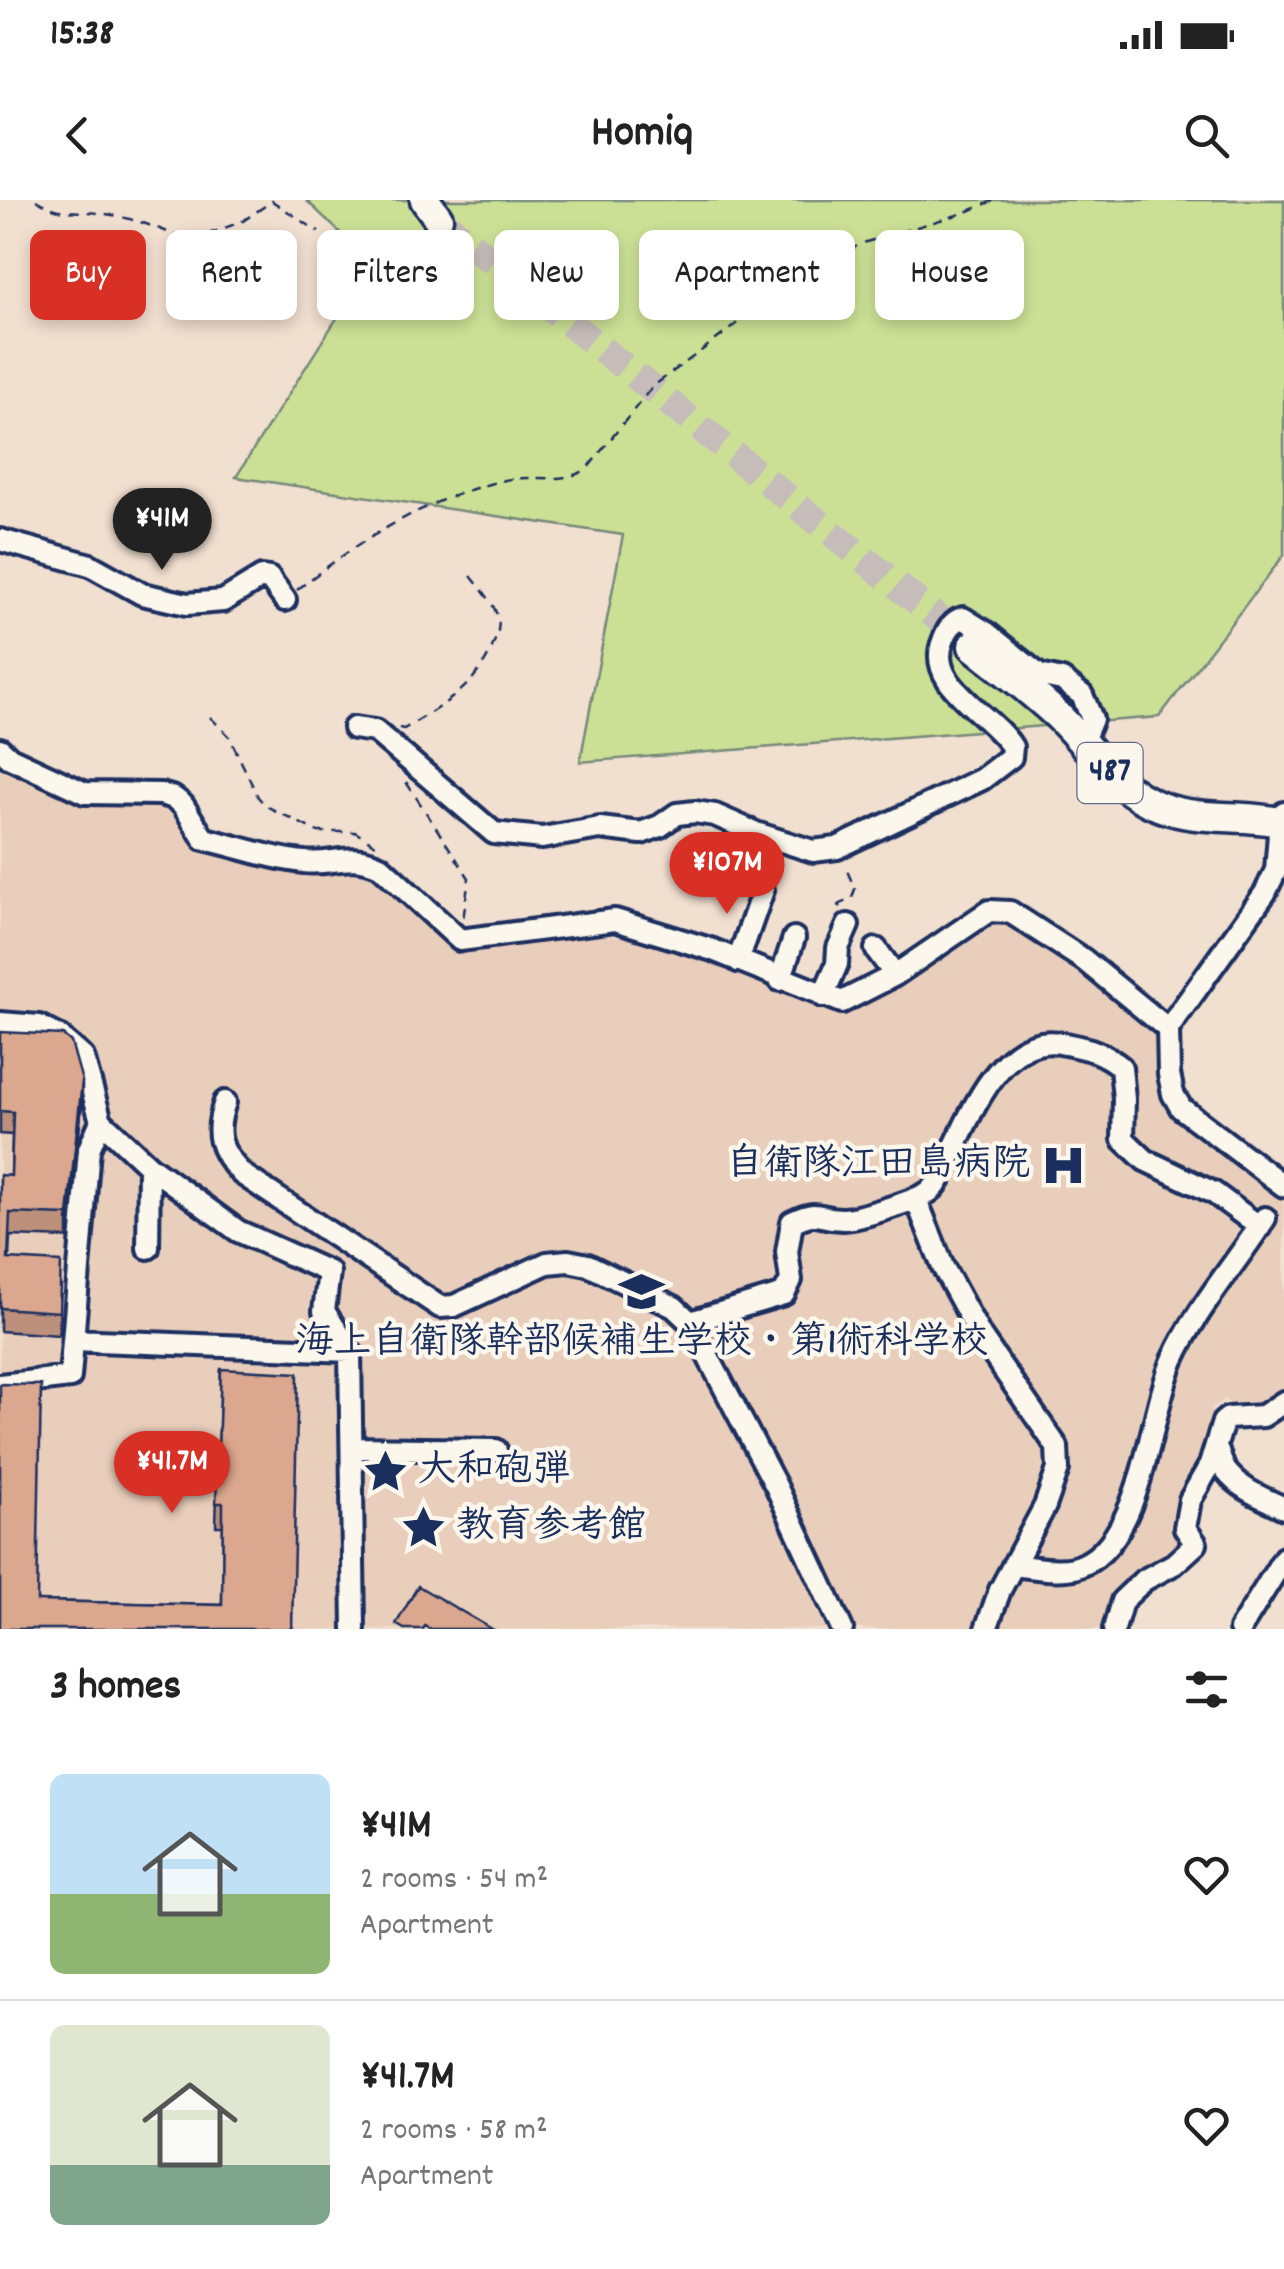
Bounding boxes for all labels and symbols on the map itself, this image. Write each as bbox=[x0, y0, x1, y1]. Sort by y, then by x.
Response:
pin: ¥41M bbox=[103, 488, 221, 573]
road number: 487 bbox=[1078, 743, 1142, 803]
pin: ¥107M bbox=[657, 832, 797, 917]
place label: 自衛隊江田島病院 bbox=[726, 1139, 1030, 1194]
hospital icon: 自衛隊江田島病院 bbox=[1039, 1142, 1087, 1190]
school or university icon: 海上自衛隊幹部候補生学校・第1術科学校 bbox=[618, 1268, 666, 1316]
place label: 海上自衛隊幹部候補生学校・第1術科学校 bbox=[296, 1317, 988, 1372]
pin: ¥41.7M bbox=[91, 1431, 253, 1516]
place label: 大和砲弾 bbox=[418, 1445, 570, 1500]
place icon: 大和砲弾 bbox=[361, 1448, 409, 1496]
place label: 教育参考館 bbox=[456, 1501, 646, 1556]
place icon: 教育参考館 bbox=[399, 1504, 447, 1552]

